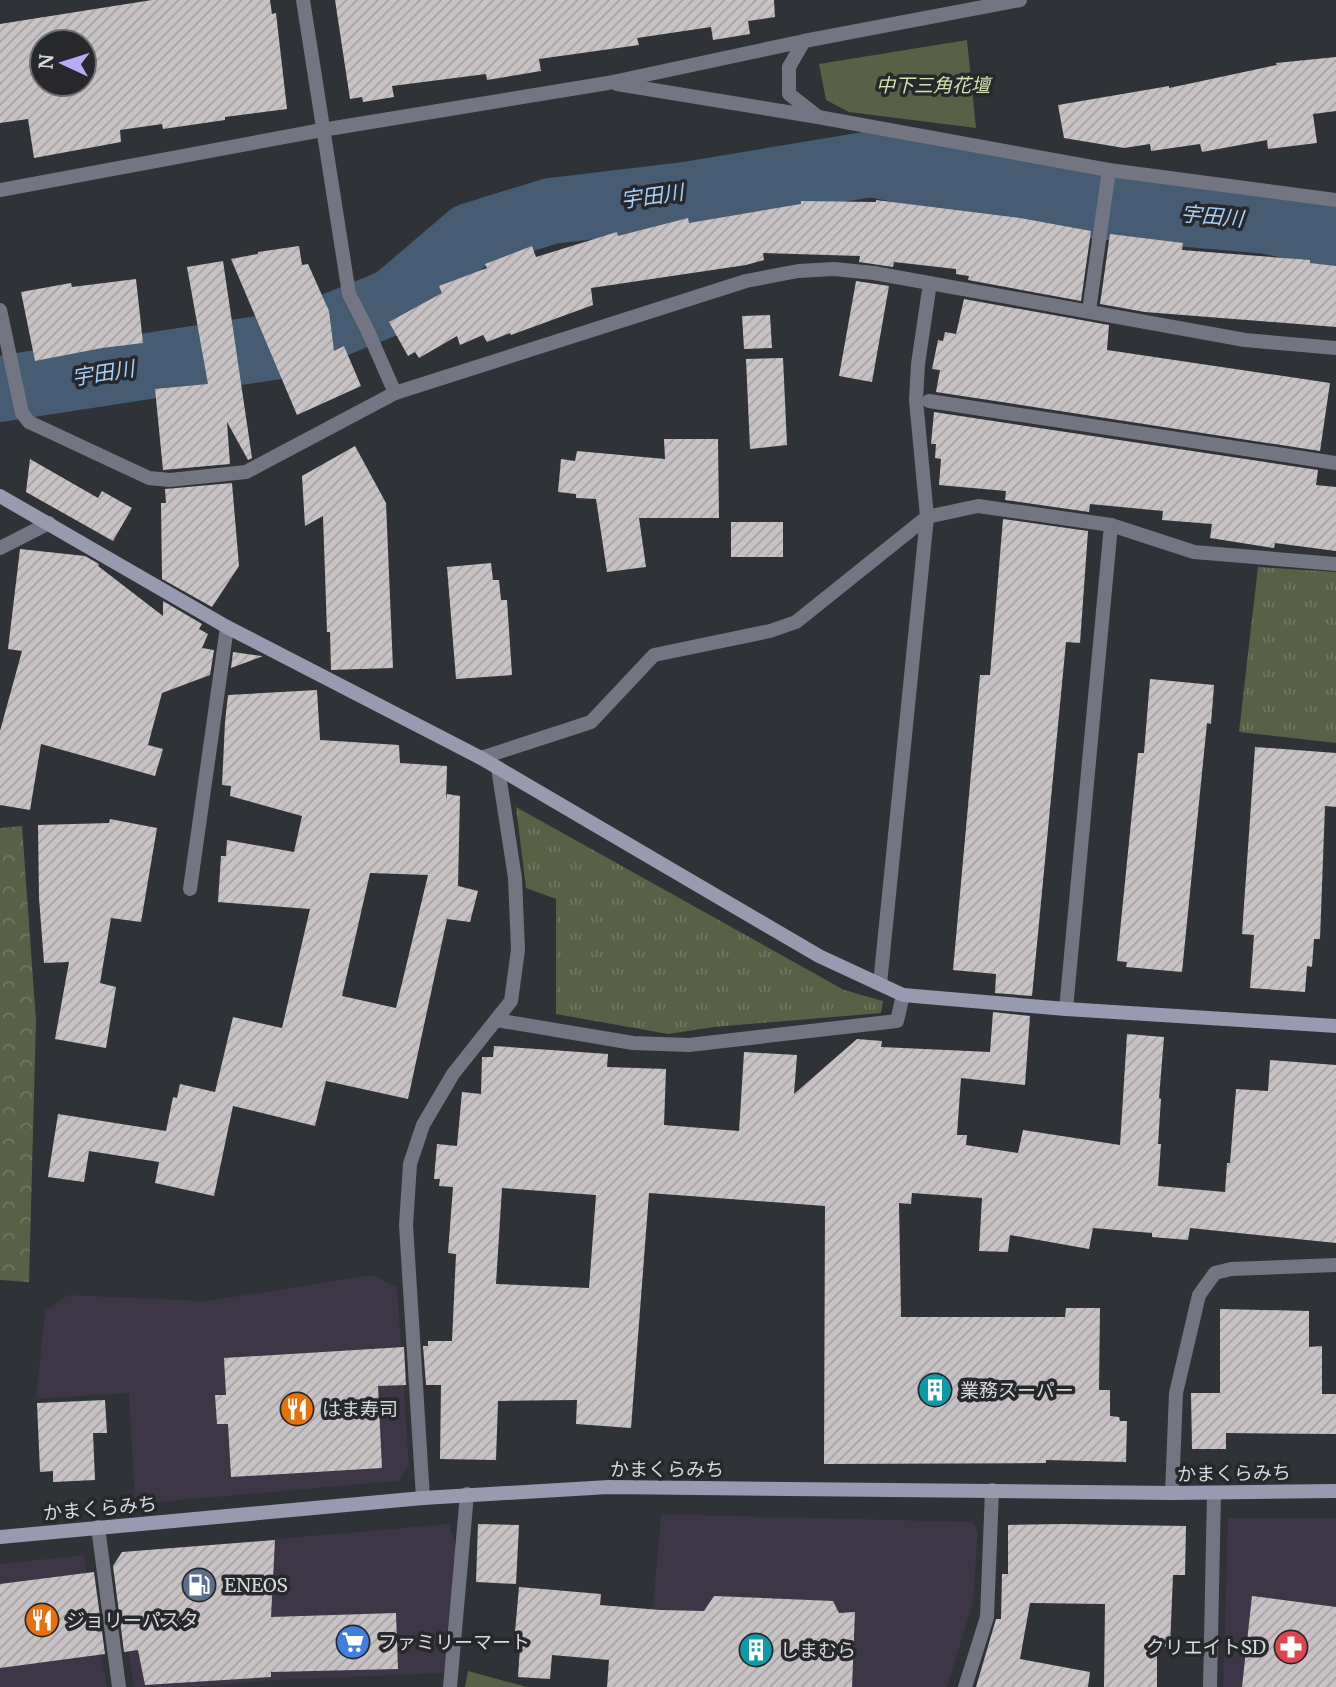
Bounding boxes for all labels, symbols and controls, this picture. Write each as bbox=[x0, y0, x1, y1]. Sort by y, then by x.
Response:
north arrow bbox=[28, 28, 98, 98]
text: N bbox=[34, 53, 59, 70]
park label: 中下三角花壇 bbox=[876, 73, 993, 97]
water label: 宇田川 bbox=[619, 178, 687, 214]
water label: 宇田川 bbox=[1179, 200, 1247, 232]
water label: 宇田川 bbox=[70, 354, 138, 391]
building icon: 業務スーパー bbox=[916, 1371, 954, 1409]
place label: 業務スーパー bbox=[960, 1378, 1074, 1402]
restaurant icon: はま寿司 bbox=[278, 1390, 316, 1428]
place label: はま寿司 bbox=[322, 1397, 398, 1421]
street label: かまくらみち bbox=[610, 1457, 724, 1481]
street label: かまくらみち bbox=[1177, 1460, 1291, 1486]
street label: かまくらみち bbox=[42, 1491, 158, 1525]
fuel station icon: ENEOS bbox=[180, 1566, 218, 1604]
place label: ENEOS bbox=[224, 1573, 288, 1597]
restaurant icon: ジョリーパスタ bbox=[23, 1601, 61, 1639]
place label: ジョリーパスタ bbox=[66, 1608, 199, 1632]
supermarket icon: ファミリーマート bbox=[334, 1623, 372, 1661]
pharmacy icon: クリエイトSD bbox=[1272, 1628, 1310, 1666]
place label: ファミリーマート bbox=[378, 1630, 530, 1654]
building icon: しまむら bbox=[737, 1631, 775, 1669]
place label: クリエイトSD bbox=[1146, 1635, 1266, 1659]
place label: しまむら bbox=[780, 1638, 856, 1662]

